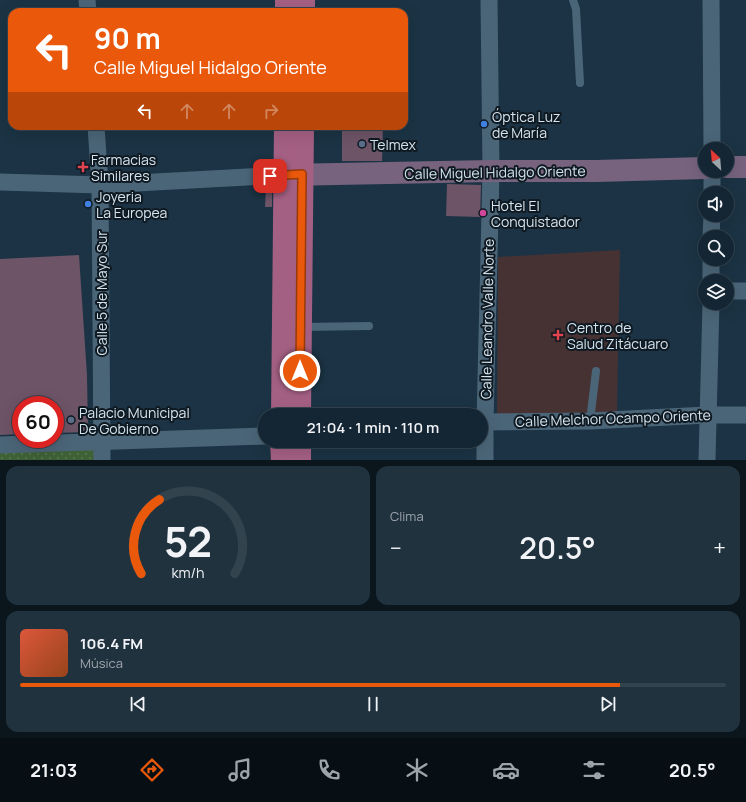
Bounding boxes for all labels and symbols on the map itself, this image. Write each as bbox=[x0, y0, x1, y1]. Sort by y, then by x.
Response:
place label: Óptica Luz de María bbox=[492, 107, 560, 142]
marker: Óptica Luz de María bbox=[479, 119, 489, 129]
place label: Telmex bbox=[370, 135, 416, 154]
marker: Telmex bbox=[357, 139, 367, 149]
north arrow bbox=[698, 142, 734, 178]
place label: Farmacias Similares bbox=[91, 150, 156, 185]
pin bbox=[253, 159, 287, 193]
street label: Calle Miguel Hidalgo Oriente bbox=[404, 161, 586, 183]
marker: Farmacias Similares bbox=[78, 162, 88, 172]
place label: Joyeria La Europea bbox=[96, 187, 167, 222]
place label: Hotel El Conquistador bbox=[491, 196, 580, 231]
marker: Joyeria La Europea bbox=[83, 199, 93, 209]
marker: Hotel El Conquistador bbox=[478, 208, 488, 218]
street label: Calle 5 de Mayo Sur bbox=[92, 231, 111, 355]
street label: Calle Leandro Valle Norte bbox=[476, 239, 498, 399]
place label: Centro de Salud Zitácuaro bbox=[567, 318, 668, 353]
marker: Centro de Salud Zitácuaro bbox=[552, 329, 564, 341]
position arrow bbox=[279, 350, 321, 392]
speed limit sign: 60 bbox=[12, 396, 64, 448]
place label: Palacio Municipal De Gobierno bbox=[79, 403, 190, 438]
street label: Calle Melchor Ocampo Oriente bbox=[515, 405, 711, 431]
marker: Palacio Municipal De Gobierno bbox=[66, 415, 76, 425]

